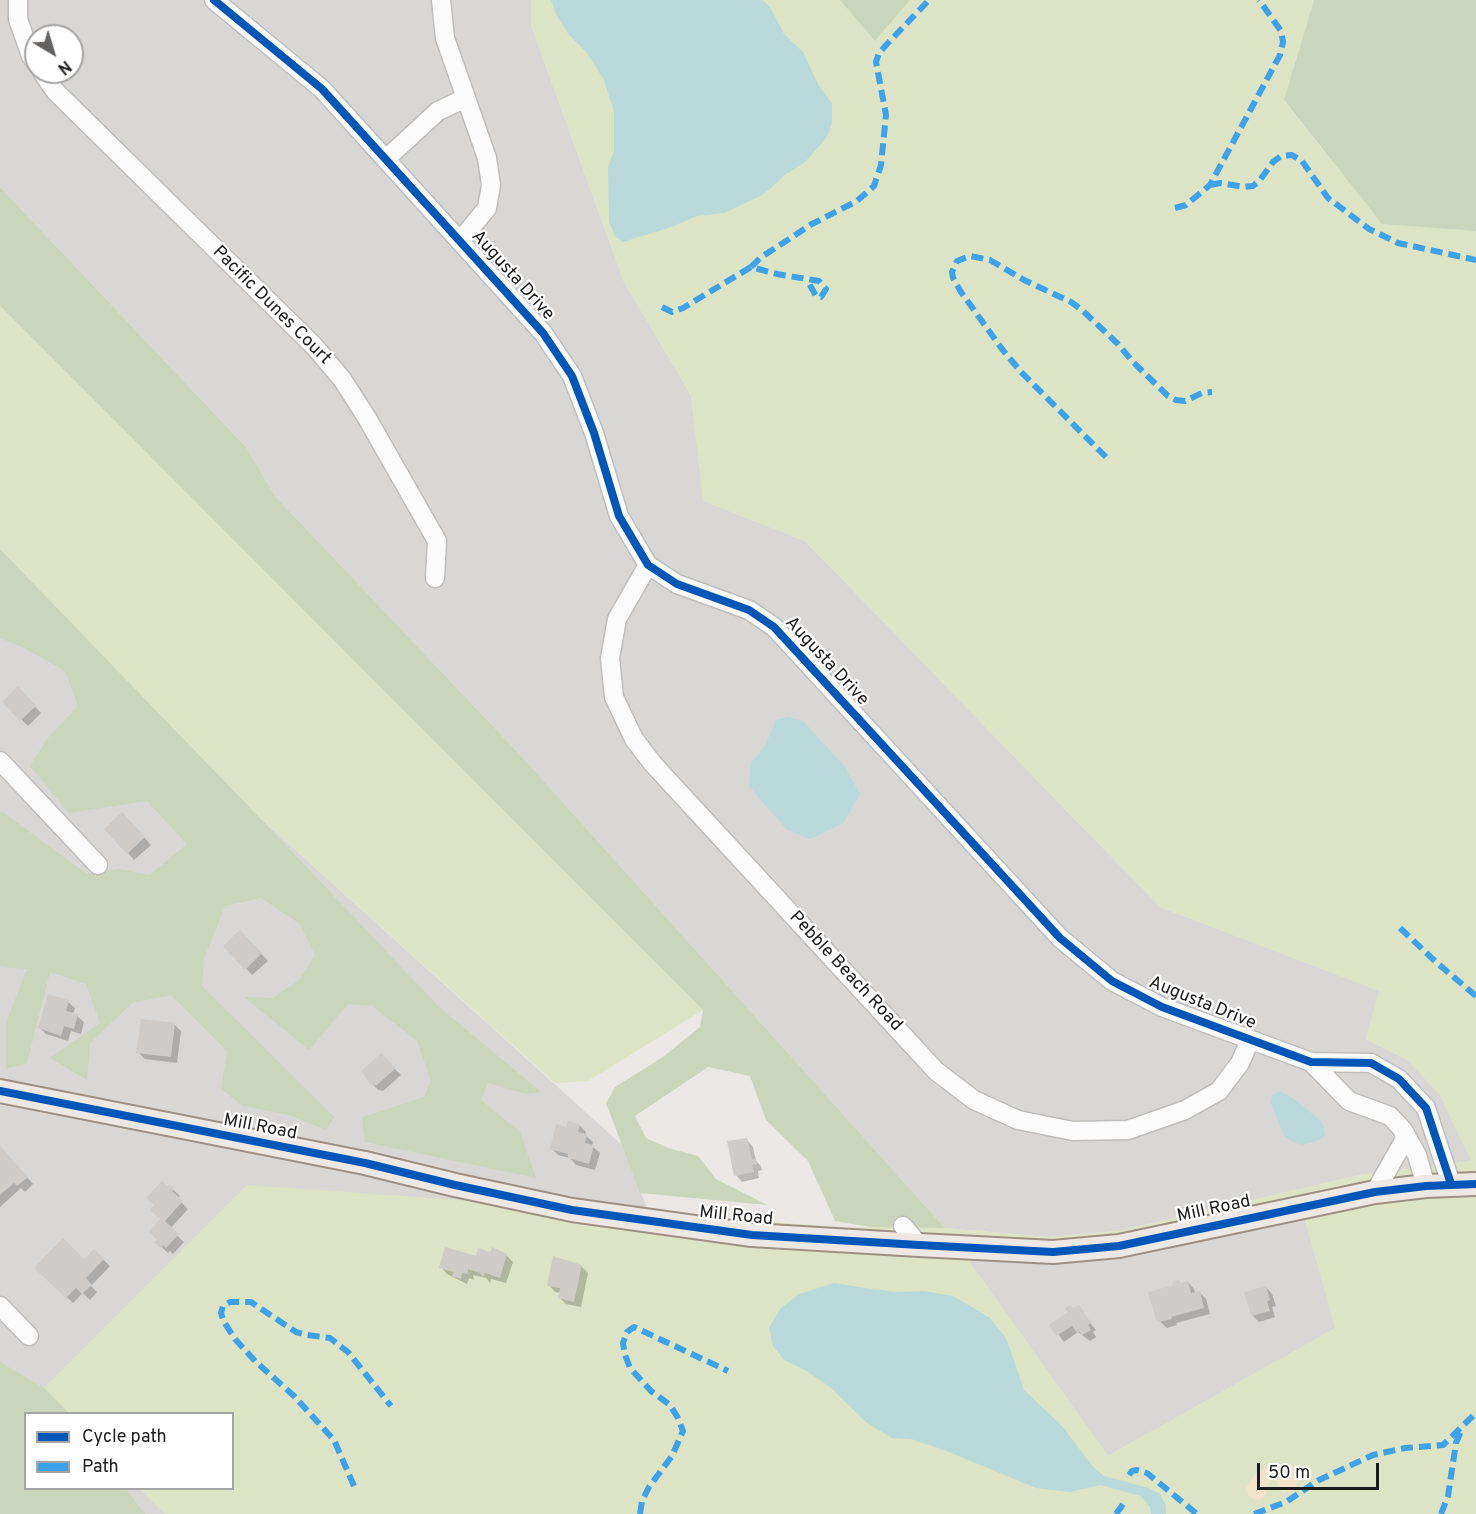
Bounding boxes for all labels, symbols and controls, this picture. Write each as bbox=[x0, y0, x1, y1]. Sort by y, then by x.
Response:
north arrow bbox=[24, 24, 84, 84]
text: N bbox=[53, 55, 75, 78]
street label: Augusta Drive bbox=[466, 227, 558, 325]
street label: Pacific Dunes Court bbox=[207, 242, 335, 370]
street label: Augusta Drive bbox=[779, 613, 873, 711]
street label: Pebble Beach Road bbox=[784, 907, 906, 1037]
street label: Augusta Drive bbox=[1145, 973, 1259, 1035]
street label: Mill Road bbox=[221, 1110, 299, 1146]
street label: Mill Road bbox=[1175, 1192, 1253, 1228]
street label: Mill Road bbox=[698, 1202, 774, 1232]
legend bbox=[24, 1412, 234, 1490]
text: Cycle path bbox=[82, 1426, 167, 1449]
scale bar bbox=[1260, 1451, 1382, 1489]
text: Path bbox=[82, 1456, 119, 1479]
text: 50 m bbox=[1268, 1462, 1310, 1485]

